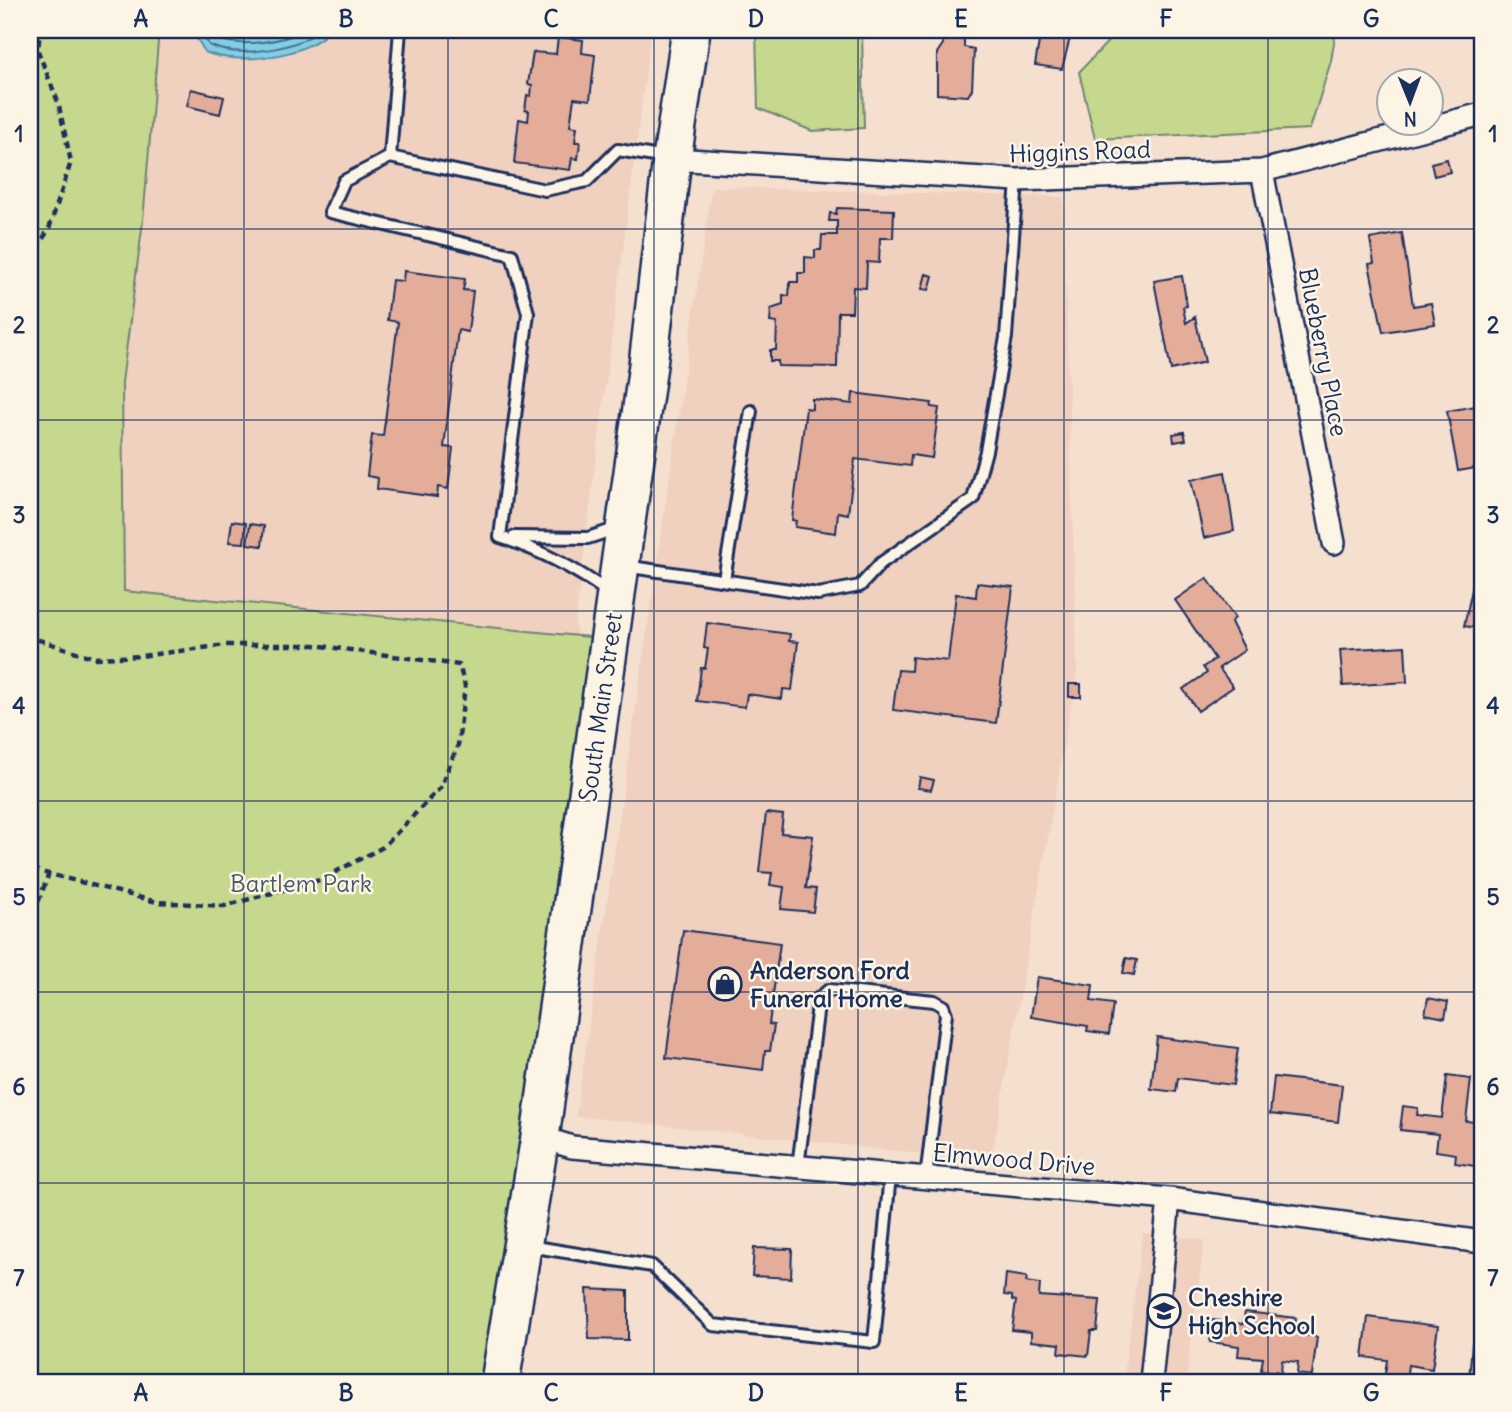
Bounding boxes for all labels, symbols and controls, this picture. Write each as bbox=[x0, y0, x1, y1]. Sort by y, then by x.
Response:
text: A bbox=[134, 4, 149, 33]
text: B bbox=[338, 4, 354, 33]
text: C bbox=[543, 4, 559, 33]
text: D bbox=[748, 4, 764, 33]
text: E bbox=[954, 4, 968, 33]
text: F bbox=[1159, 4, 1173, 33]
text: G bbox=[1363, 4, 1379, 33]
north arrow bbox=[1376, 66, 1446, 136]
text: N bbox=[1404, 107, 1417, 131]
text: 1 bbox=[14, 119, 24, 148]
text: 1 bbox=[1488, 119, 1498, 148]
street label: Higgins Road bbox=[1009, 134, 1151, 168]
street label: Blueberry Place bbox=[1293, 265, 1355, 439]
text: 2 bbox=[13, 310, 26, 339]
text: 2 bbox=[1487, 310, 1500, 339]
text: 3 bbox=[12, 500, 26, 529]
text: 3 bbox=[1486, 500, 1500, 529]
street label: South Main Street bbox=[572, 611, 628, 803]
text: 4 bbox=[12, 691, 26, 720]
text: 4 bbox=[1486, 691, 1500, 720]
park label: Bartlem Park bbox=[230, 868, 372, 898]
text: 5 bbox=[12, 882, 26, 911]
text: 5 bbox=[1486, 882, 1500, 911]
place label: Anderson Ford Funeral Home bbox=[750, 955, 910, 1013]
shop icon: Anderson Ford Funeral Home bbox=[706, 965, 744, 1003]
text: 6 bbox=[12, 1072, 26, 1101]
text: 6 bbox=[1486, 1072, 1500, 1101]
street label: Elmwood Drive bbox=[932, 1137, 1096, 1181]
text: 7 bbox=[13, 1263, 25, 1292]
text: 7 bbox=[1487, 1263, 1499, 1292]
place label: Cheshire High School bbox=[1188, 1282, 1315, 1340]
school or university icon: Cheshire High School bbox=[1145, 1292, 1183, 1330]
text: A bbox=[134, 1378, 149, 1407]
text: B bbox=[338, 1378, 354, 1407]
text: C bbox=[543, 1378, 559, 1407]
text: D bbox=[748, 1378, 764, 1407]
text: E bbox=[954, 1378, 968, 1407]
text: F bbox=[1159, 1378, 1173, 1407]
text: G bbox=[1363, 1378, 1379, 1407]

